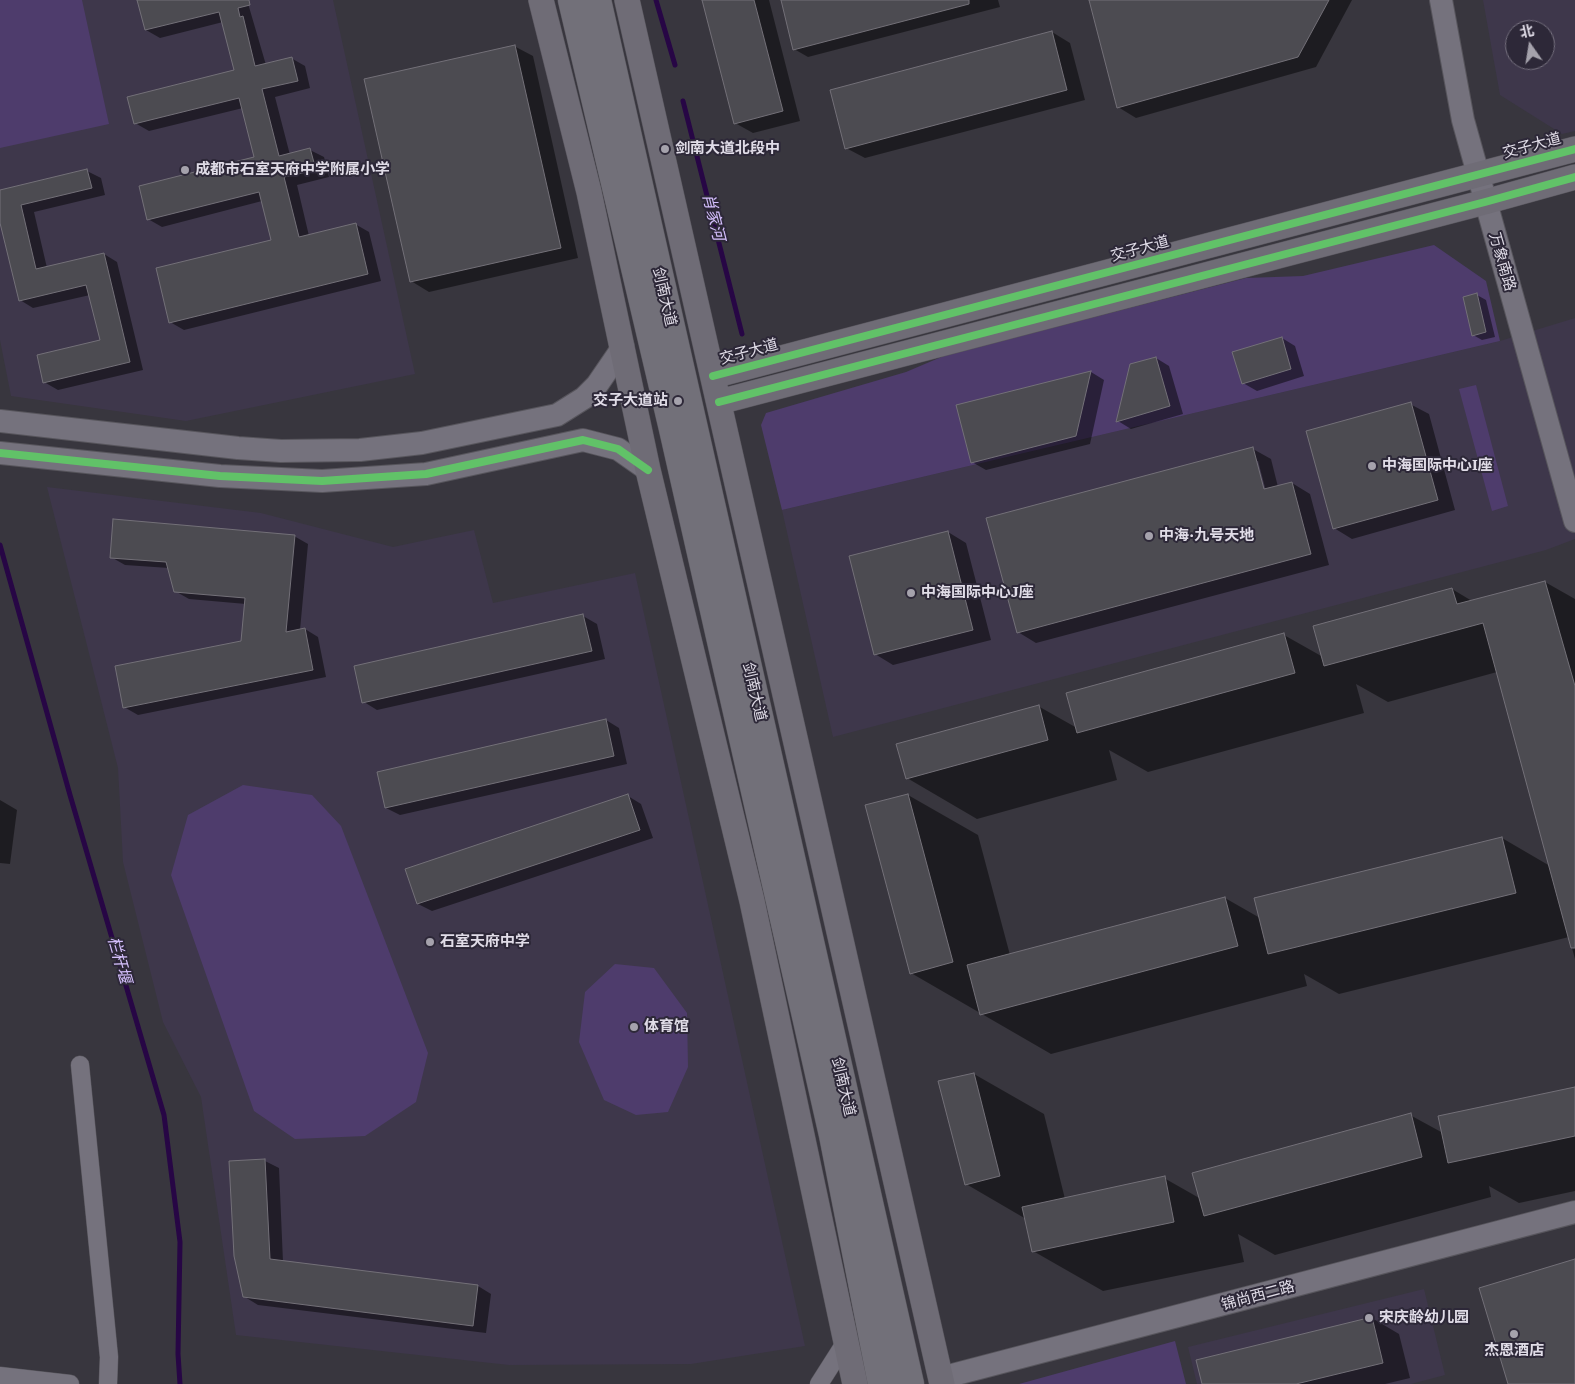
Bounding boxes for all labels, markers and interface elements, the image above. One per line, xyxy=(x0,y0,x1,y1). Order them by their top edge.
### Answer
north arrow xyxy=(1505,20,1555,70)
text: 北 xyxy=(1518,21,1536,42)
street label: 交子大道 xyxy=(1501,130,1563,162)
place label: 剑南大道北段中 xyxy=(675,140,780,158)
marker: 剑南大道北段中 xyxy=(659,143,671,155)
place label: 成都市石室天府中学附属小学 xyxy=(195,161,390,179)
marker: 成都市石室天府中学附属小学 xyxy=(179,164,191,176)
water label: 肖家河 xyxy=(698,191,728,243)
street label: 万象南路 xyxy=(1485,231,1519,293)
street label: 交子大道 xyxy=(1109,233,1171,265)
street label: 剑南大道 xyxy=(648,266,680,328)
street label: 交子大道 xyxy=(718,336,780,368)
place label: 交子大道站 xyxy=(593,392,668,410)
marker: 交子大道站 xyxy=(672,395,684,407)
place label: 中海国际中心I座 xyxy=(1382,457,1493,475)
marker: 中海国际中心I座 xyxy=(1366,460,1378,472)
place label: 中海·九号天地 xyxy=(1159,527,1254,545)
marker: 中海·九号天地 xyxy=(1143,530,1155,542)
place label: 中海国际中心J座 xyxy=(921,584,1034,602)
marker: 中海国际中心J座 xyxy=(905,587,917,599)
street label: 剑南大道 xyxy=(738,661,770,723)
place label: 石室天府中学 xyxy=(440,933,530,951)
water label: 栏杆堰 xyxy=(103,934,135,986)
marker: 石室天府中学 xyxy=(424,936,436,948)
place label: 体育馆 xyxy=(644,1018,689,1036)
marker: 体育馆 xyxy=(628,1021,640,1033)
street label: 剑南大道 xyxy=(827,1056,859,1118)
street label: 锦尚西二路 xyxy=(1219,1278,1297,1314)
place label: 宋庆龄幼儿园 xyxy=(1379,1309,1469,1327)
marker: 宋庆龄幼儿园 xyxy=(1363,1312,1375,1324)
marker: 杰恩酒店 xyxy=(1508,1328,1520,1340)
place label: 杰恩酒店 xyxy=(1484,1342,1544,1360)

